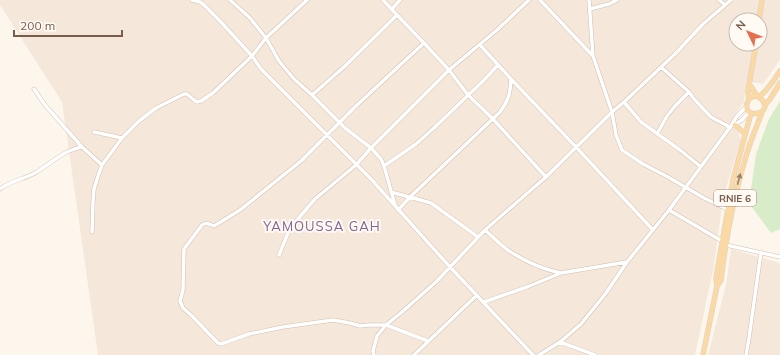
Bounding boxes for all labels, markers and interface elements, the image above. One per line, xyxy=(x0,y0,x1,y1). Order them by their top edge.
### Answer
scale bar xyxy=(14,12,122,38)
north arrow xyxy=(728,12,768,52)
text: N xyxy=(733,17,749,33)
text: 200 m xyxy=(20,18,55,33)
one-way arrow xyxy=(736,173,742,185)
road number: RNIE 6 xyxy=(714,190,756,206)
district label: YAMOUSSA GAH xyxy=(262,218,381,234)

